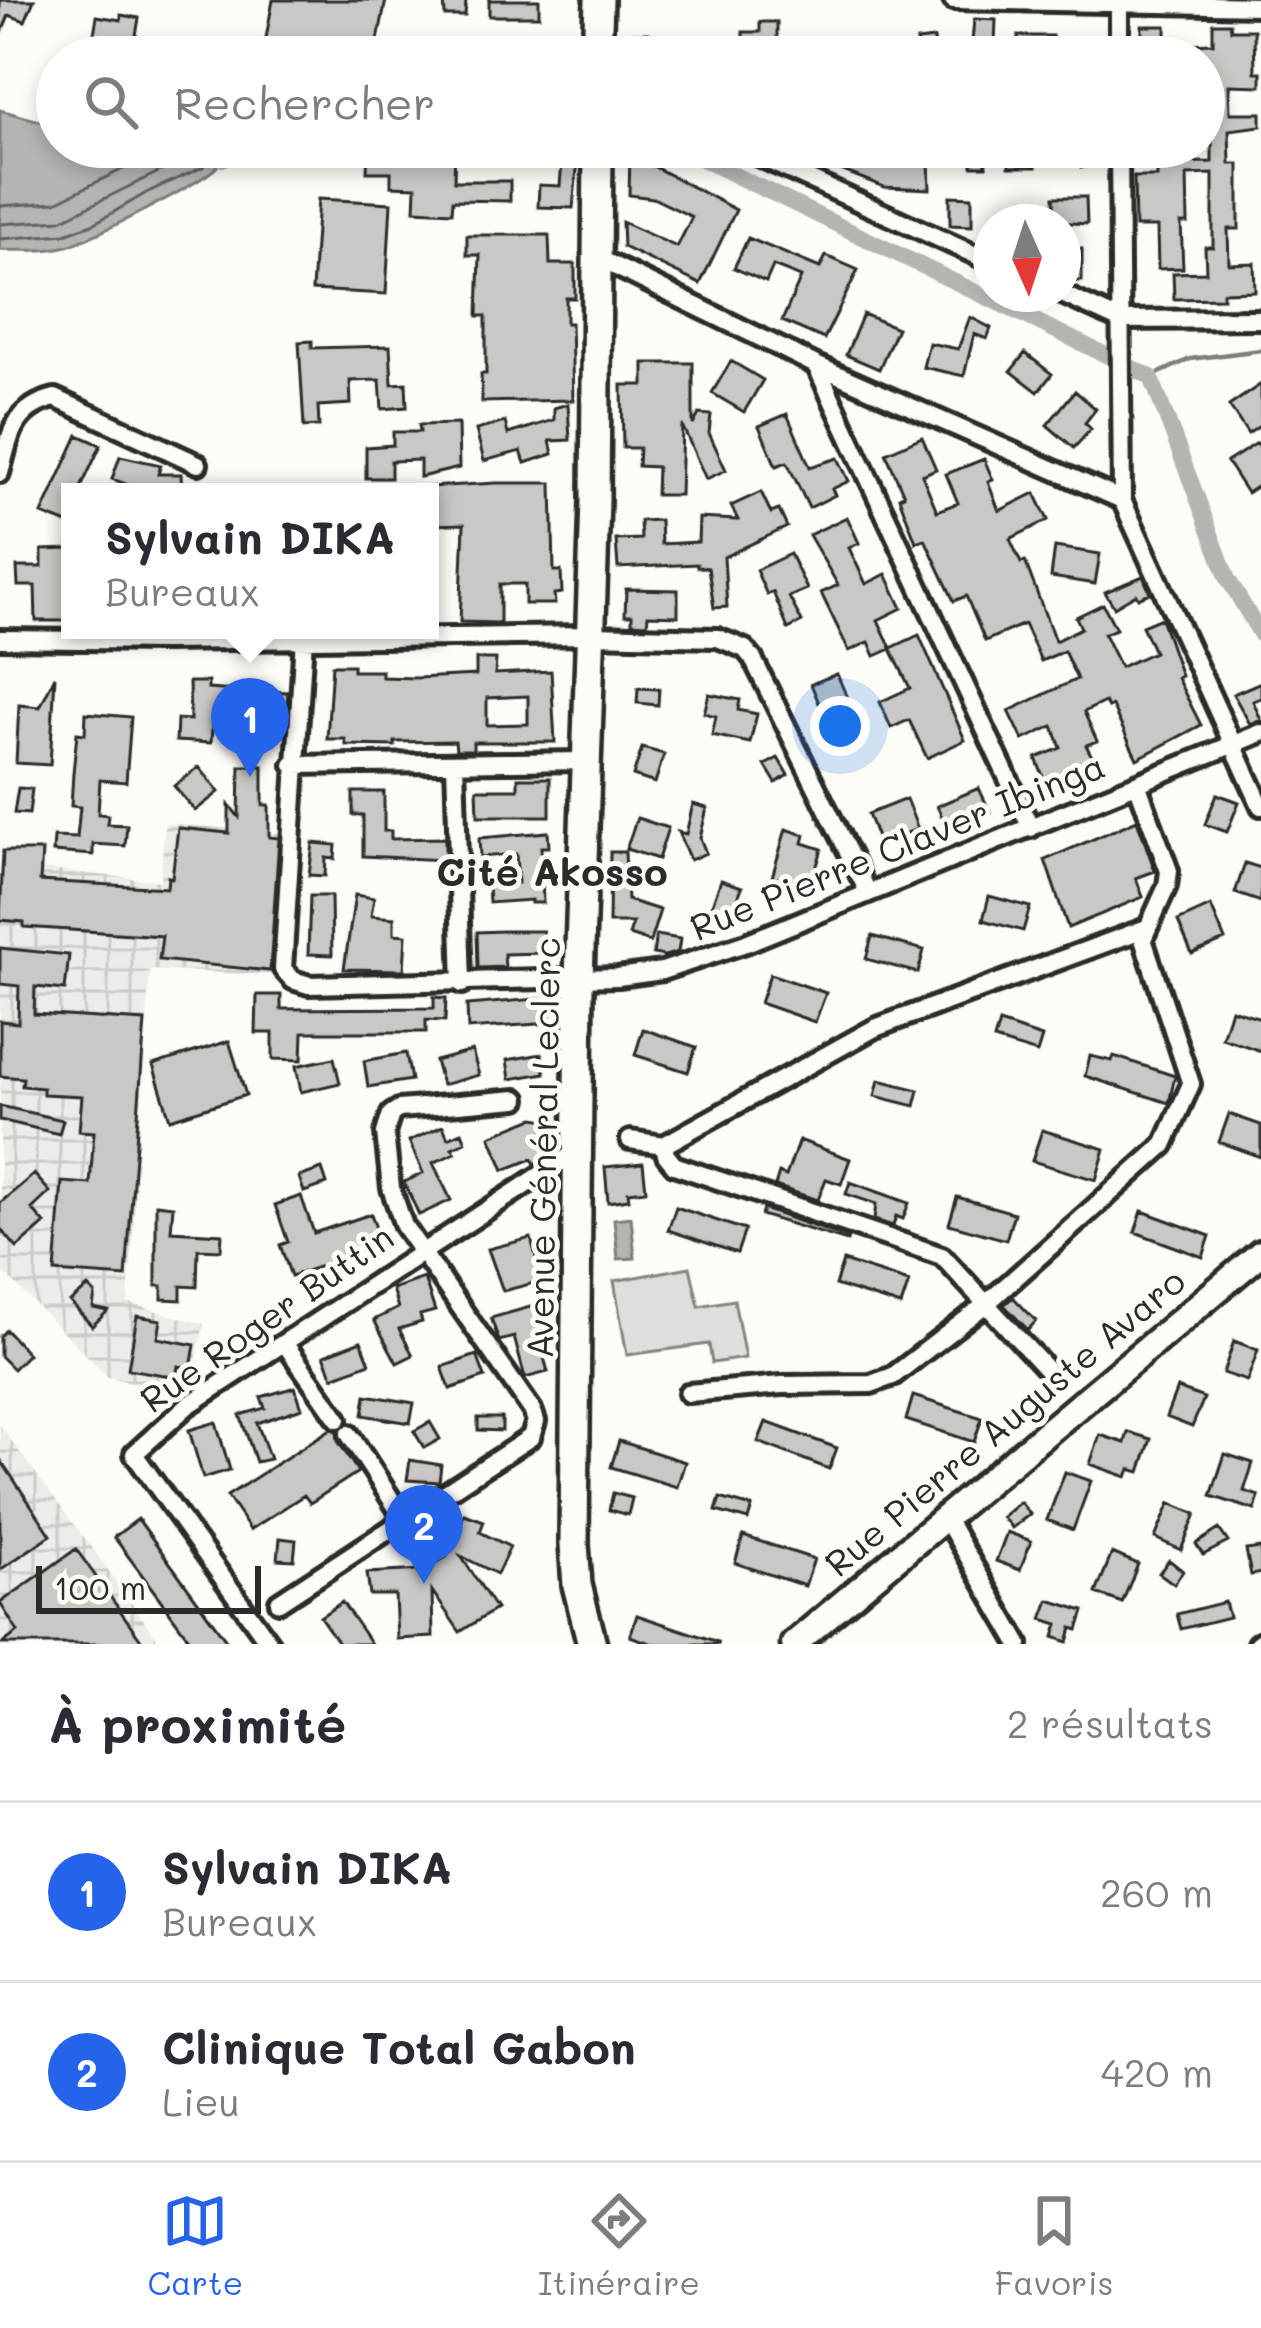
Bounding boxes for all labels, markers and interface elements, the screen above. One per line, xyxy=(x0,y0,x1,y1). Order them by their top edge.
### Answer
search box xyxy=(36,36,1225,168)
icon: search xyxy=(78,69,144,135)
text: Rechercher xyxy=(174,73,435,131)
north arrow xyxy=(973,204,1081,312)
popup xyxy=(61,483,439,639)
text: Sylvain DIKA xyxy=(105,507,395,565)
text: Bureaux xyxy=(105,565,260,616)
pin: 1 xyxy=(211,678,289,777)
your location xyxy=(810,696,870,756)
street label: Rue Pierre Claver Ibinga xyxy=(683,740,1111,950)
district label: Cité Akosso xyxy=(436,845,668,896)
street label: Avenue Général Leclerc xyxy=(515,937,569,1359)
street label: Rue Roger Buttin xyxy=(130,1212,402,1422)
street label: Rue Pierre Auguste Avaro xyxy=(814,1256,1194,1586)
pin: 2 xyxy=(385,1485,463,1584)
scale bar xyxy=(36,1560,261,1613)
text: 100 m xyxy=(54,1565,146,1608)
text: À proximité xyxy=(48,1689,346,1756)
text: 2 résultats xyxy=(1007,1697,1213,1748)
text: Sylvain DIKA xyxy=(162,1837,452,1895)
text: 1 xyxy=(78,1866,96,1917)
text: 260 m xyxy=(1100,1866,1213,1917)
text: Bureaux xyxy=(162,1895,317,1946)
text: Clinique Total Gabon xyxy=(162,2017,636,2075)
text: 2 xyxy=(76,2046,98,2097)
text: 420 m xyxy=(1101,2046,1213,2097)
text: Lieu xyxy=(162,2075,240,2126)
tab: Carte xyxy=(147,2188,243,2303)
tab: Itinéraire xyxy=(538,2188,700,2303)
tab: Favoris xyxy=(995,2188,1114,2303)

